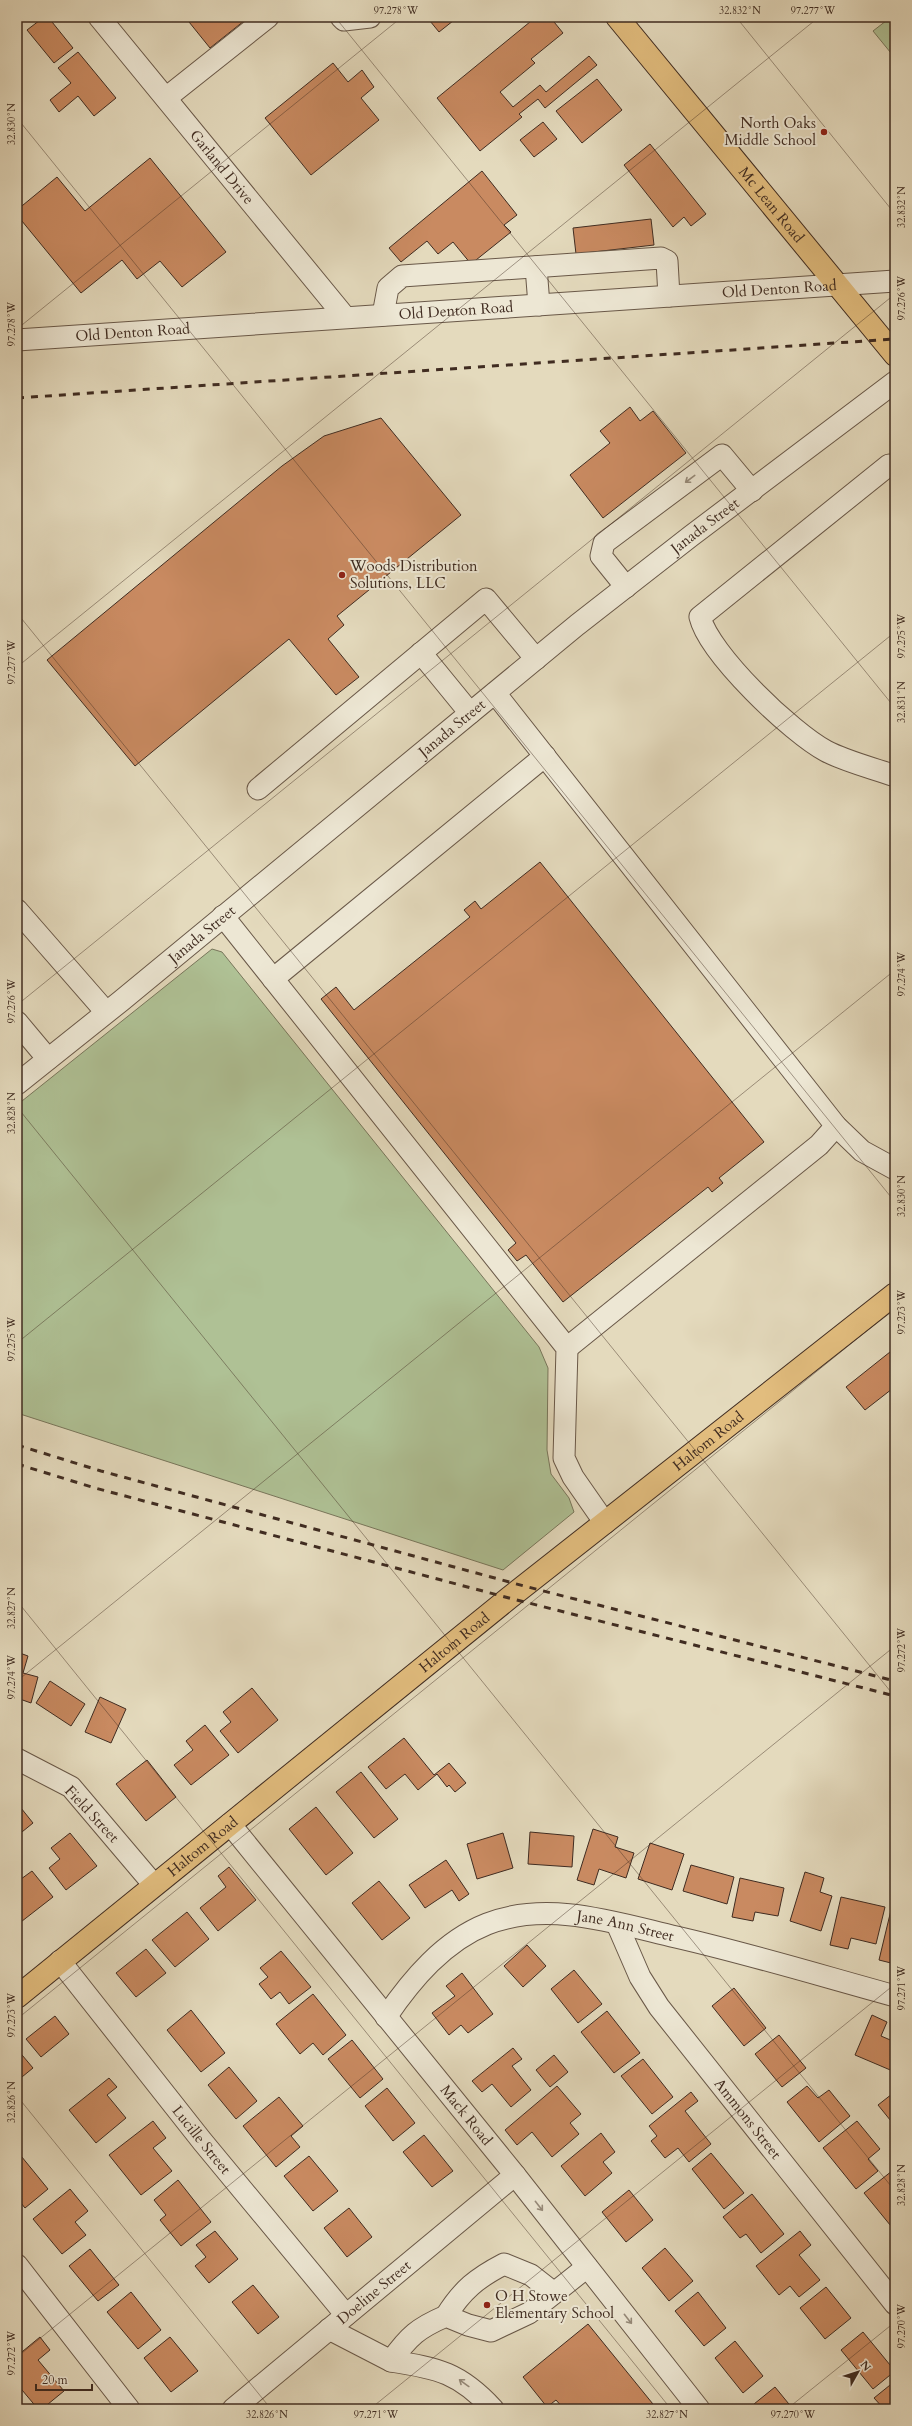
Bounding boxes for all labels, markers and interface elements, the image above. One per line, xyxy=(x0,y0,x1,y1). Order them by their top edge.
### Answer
text: 97.278°W xyxy=(374,4,419,18)
text: 32.832°N xyxy=(719,4,761,18)
text: 97.277°W xyxy=(791,4,836,18)
text: 32.830°N xyxy=(5,103,19,145)
place label: North Oaks Middle School xyxy=(724,113,816,150)
street label: Garland Drive xyxy=(185,125,259,209)
marker: North Oaks Middle School xyxy=(819,127,829,137)
street label: Mc Lean Road xyxy=(734,162,809,247)
text: 32.832°N xyxy=(895,186,909,228)
street label: Old Denton Road xyxy=(721,275,837,303)
text: 97.276°W xyxy=(895,275,909,320)
street label: Old Denton Road xyxy=(398,297,514,324)
text: 97.278°W xyxy=(5,301,19,346)
street label: Old Denton Road xyxy=(75,318,191,346)
one-way arrow xyxy=(685,474,696,483)
street label: Janada Street xyxy=(665,493,743,559)
place label: Woods Distribution Solutions, LLC xyxy=(349,556,478,593)
marker: Woods Distribution Solutions, LLC xyxy=(337,570,347,580)
text: 97.275°W xyxy=(895,613,909,658)
text: 97.277°W xyxy=(5,639,19,684)
text: 32.831°N xyxy=(895,681,909,723)
street label: Janada Street xyxy=(413,694,490,763)
street label: Janada Street xyxy=(163,901,240,969)
text: 97.274°W xyxy=(895,951,909,996)
text: 97.276°W xyxy=(5,978,19,1023)
text: 32.828°N xyxy=(5,1092,19,1134)
text: 32.830°N xyxy=(895,1175,909,1217)
text: 97.273°W xyxy=(895,1289,909,1334)
text: 97.275°W xyxy=(5,1316,19,1361)
street label: Haltom Road xyxy=(668,1407,748,1475)
text: 32.827°N xyxy=(5,1587,19,1629)
street label: Haltom Road xyxy=(415,1608,494,1677)
text: 97.272°W xyxy=(895,1627,909,1672)
text: 97.274°W xyxy=(5,1654,19,1699)
street label: Field Street xyxy=(60,1781,124,1847)
street label: Haltom Road xyxy=(163,1812,242,1881)
street label: Jane Ann Street xyxy=(574,1905,676,1946)
text: 97.271°W xyxy=(895,1965,909,2010)
text: 97.273°W xyxy=(5,1992,19,2037)
street label: Ammons Street xyxy=(710,2074,786,2163)
text: 32.826°N xyxy=(5,2081,19,2123)
street label: Mack Road xyxy=(436,2081,497,2150)
street label: Lucille Street xyxy=(168,2101,236,2179)
text: 32.828°N xyxy=(895,2164,909,2206)
one-way arrow xyxy=(535,2201,544,2212)
street label: Doeline Street xyxy=(333,2255,415,2329)
place label: O H Stowe Elementary School xyxy=(495,2286,614,2323)
marker: O H Stowe Elementary School xyxy=(482,2300,492,2310)
text: 97.270°W xyxy=(895,2303,909,2348)
one-way arrow xyxy=(624,2314,633,2325)
text: 97.272°W xyxy=(5,2330,19,2375)
north arrow xyxy=(838,2352,878,2392)
text: N xyxy=(857,2358,875,2375)
scale bar xyxy=(36,2366,92,2392)
text: 20 m xyxy=(42,2372,69,2388)
one-way arrow xyxy=(459,2379,470,2388)
text: 32.826°N xyxy=(246,2408,288,2422)
text: 97.271°W xyxy=(354,2408,399,2422)
text: 32.827°N xyxy=(646,2408,688,2422)
text: 97.270°W xyxy=(771,2408,816,2422)

